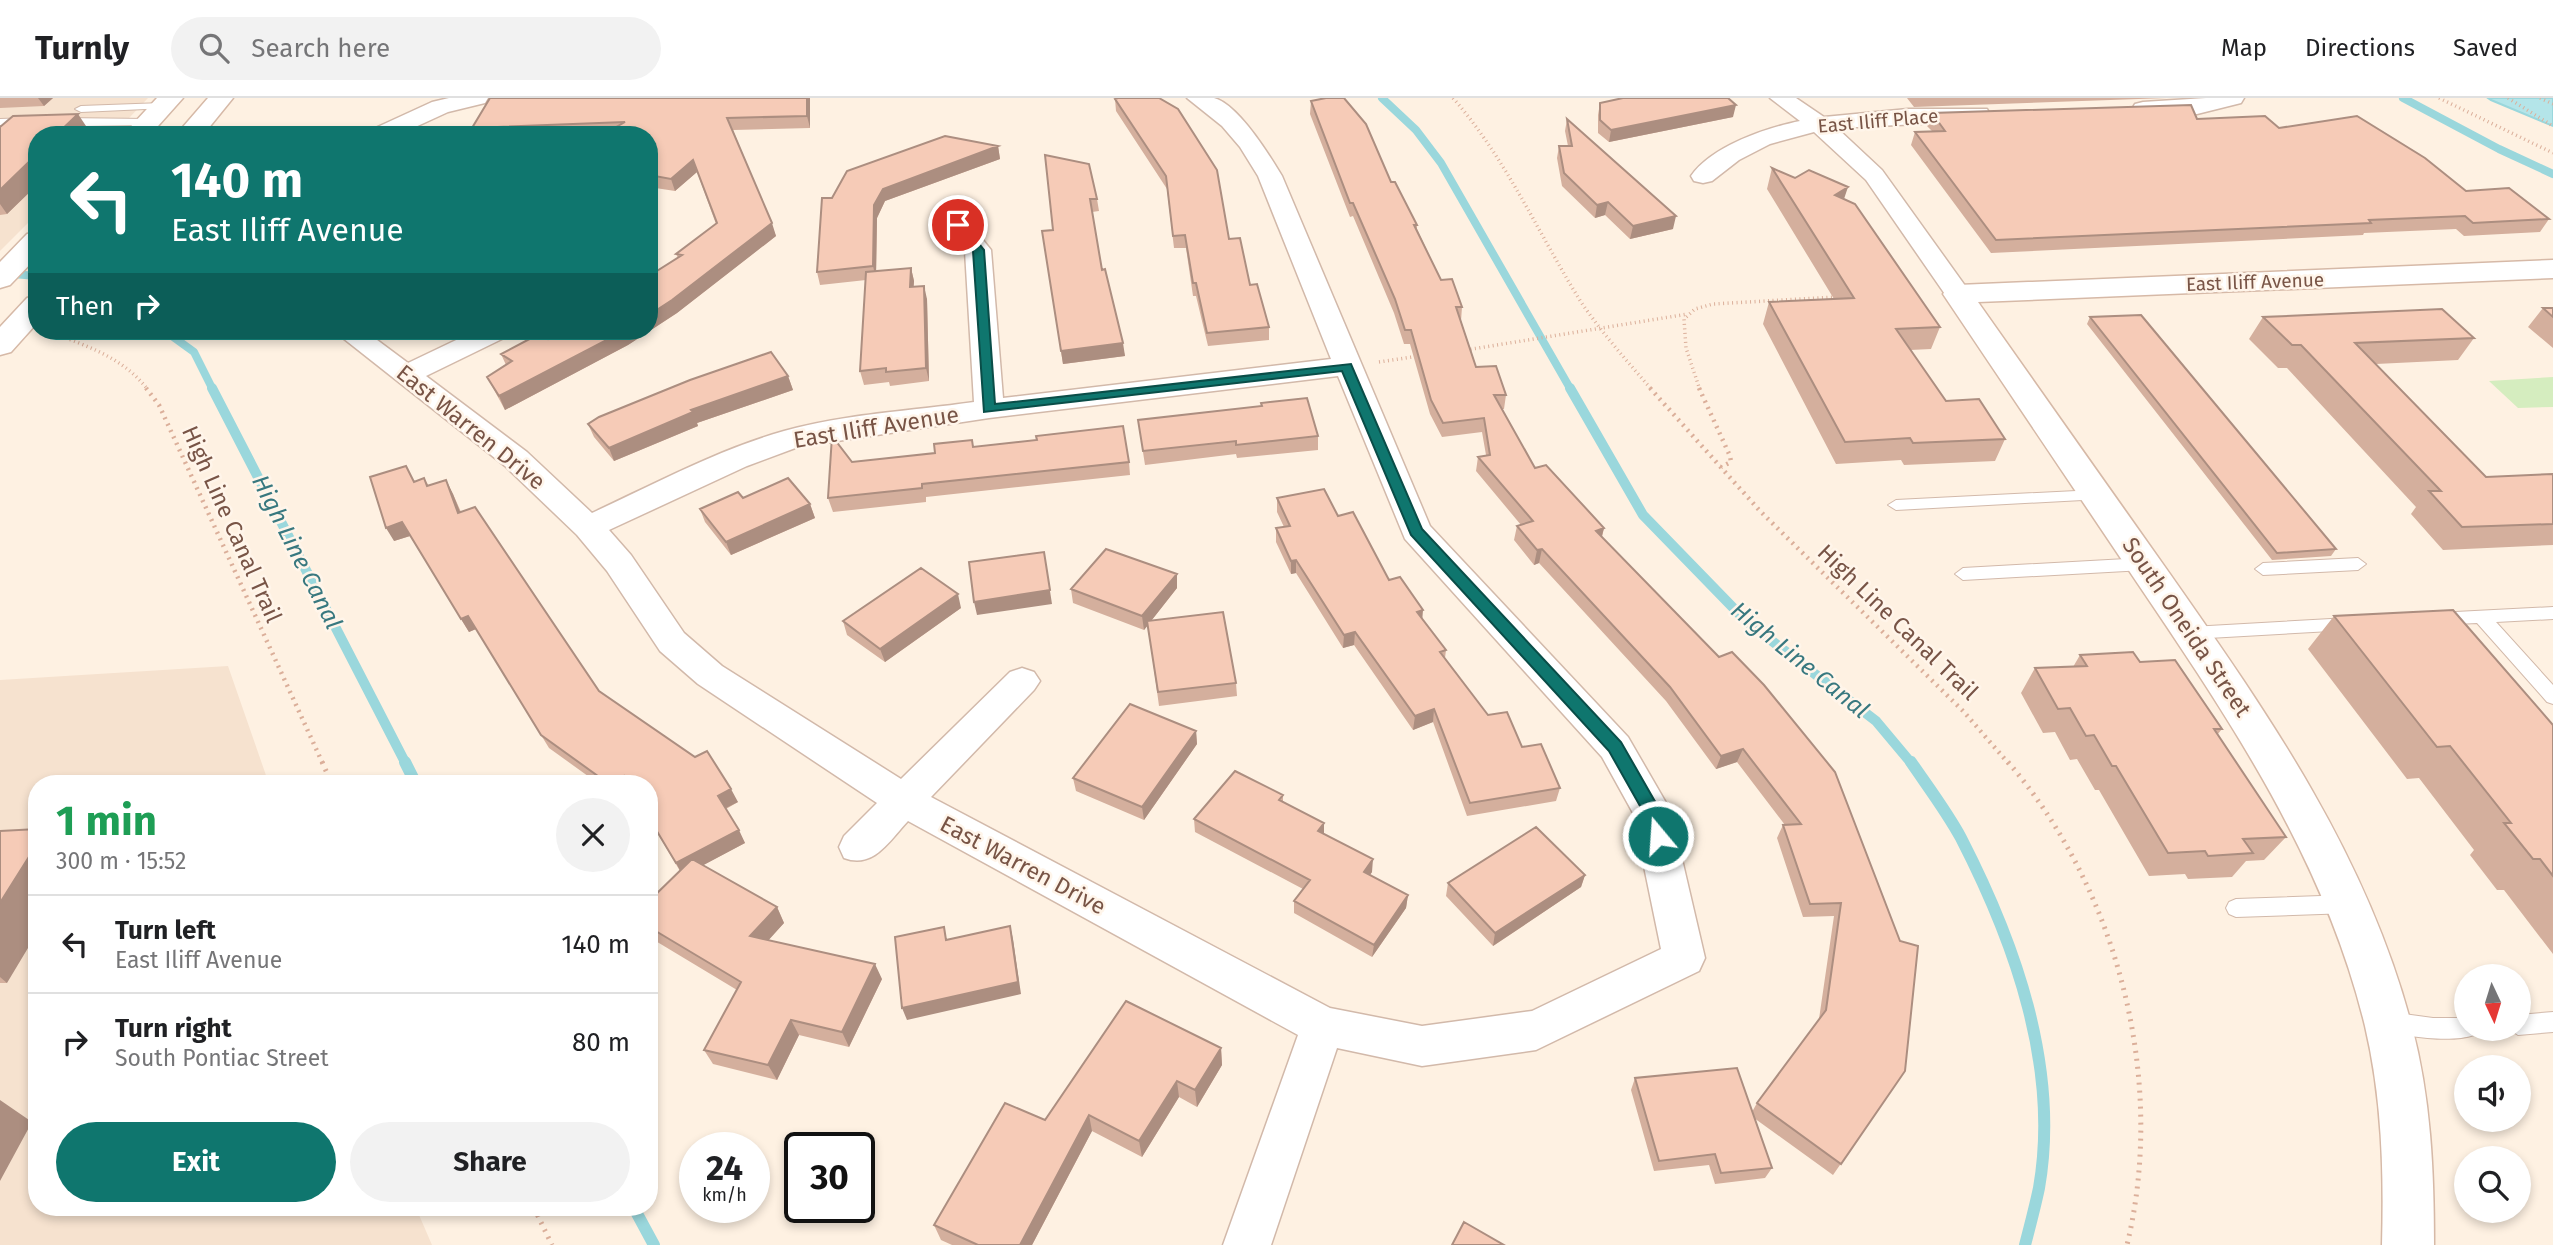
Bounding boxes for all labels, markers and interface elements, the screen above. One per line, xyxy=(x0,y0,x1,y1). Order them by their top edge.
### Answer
search box xyxy=(171,17,661,80)
text: Turnly xyxy=(35,28,129,68)
icon: search xyxy=(195,29,233,67)
text: Search here xyxy=(251,33,390,64)
text: Map xyxy=(2221,34,2267,62)
text: Directions xyxy=(2305,34,2415,62)
text: Saved xyxy=(2453,34,2518,62)
street label: East Iliff Place xyxy=(1817,104,1939,138)
text: 140 m xyxy=(171,151,303,210)
icon: left xyxy=(56,154,147,245)
pin xyxy=(928,195,988,255)
icon: arrive xyxy=(939,206,977,244)
text: East Iliff Avenue xyxy=(171,211,404,249)
street label: East Iliff Avenue xyxy=(2186,268,2324,296)
icon: right xyxy=(128,287,166,325)
text: Then xyxy=(56,291,114,322)
street label: East Warren Drive xyxy=(391,358,551,496)
street label: East Iliff Avenue xyxy=(791,400,961,454)
street label: High Line Canal Trail xyxy=(176,421,288,627)
water label: High Line Canal xyxy=(246,470,348,634)
street label: South Oneida Street xyxy=(2117,532,2258,723)
street label: High Line Canal Trail xyxy=(1812,538,1984,706)
water label: High Line Canal xyxy=(1726,596,1874,724)
text: 1 min xyxy=(56,796,157,846)
button: close xyxy=(556,798,630,872)
position arrow xyxy=(1621,799,1695,873)
street label: East Warren Drive xyxy=(935,810,1111,920)
text: 300 m · 15:52 xyxy=(56,847,186,875)
text: Turn left xyxy=(115,915,216,946)
icon: left xyxy=(56,925,94,963)
text: 140 m xyxy=(561,929,630,960)
text: East Iliff Avenue xyxy=(115,946,282,974)
north arrow xyxy=(2454,964,2530,1041)
map controls xyxy=(2454,964,2531,1223)
text: Turn right xyxy=(115,1013,232,1044)
icon: right xyxy=(56,1023,94,1061)
text: 80 m xyxy=(572,1027,630,1058)
text: South Pontiac Street xyxy=(115,1044,329,1072)
button: sound xyxy=(2454,1055,2531,1132)
button: Exit xyxy=(56,1122,336,1202)
button: Share xyxy=(350,1122,630,1202)
speed limit sign: 30 xyxy=(784,1132,875,1223)
button: search xyxy=(2454,1146,2531,1223)
text: 24 xyxy=(706,1147,743,1189)
text: km/h xyxy=(702,1184,747,1206)

